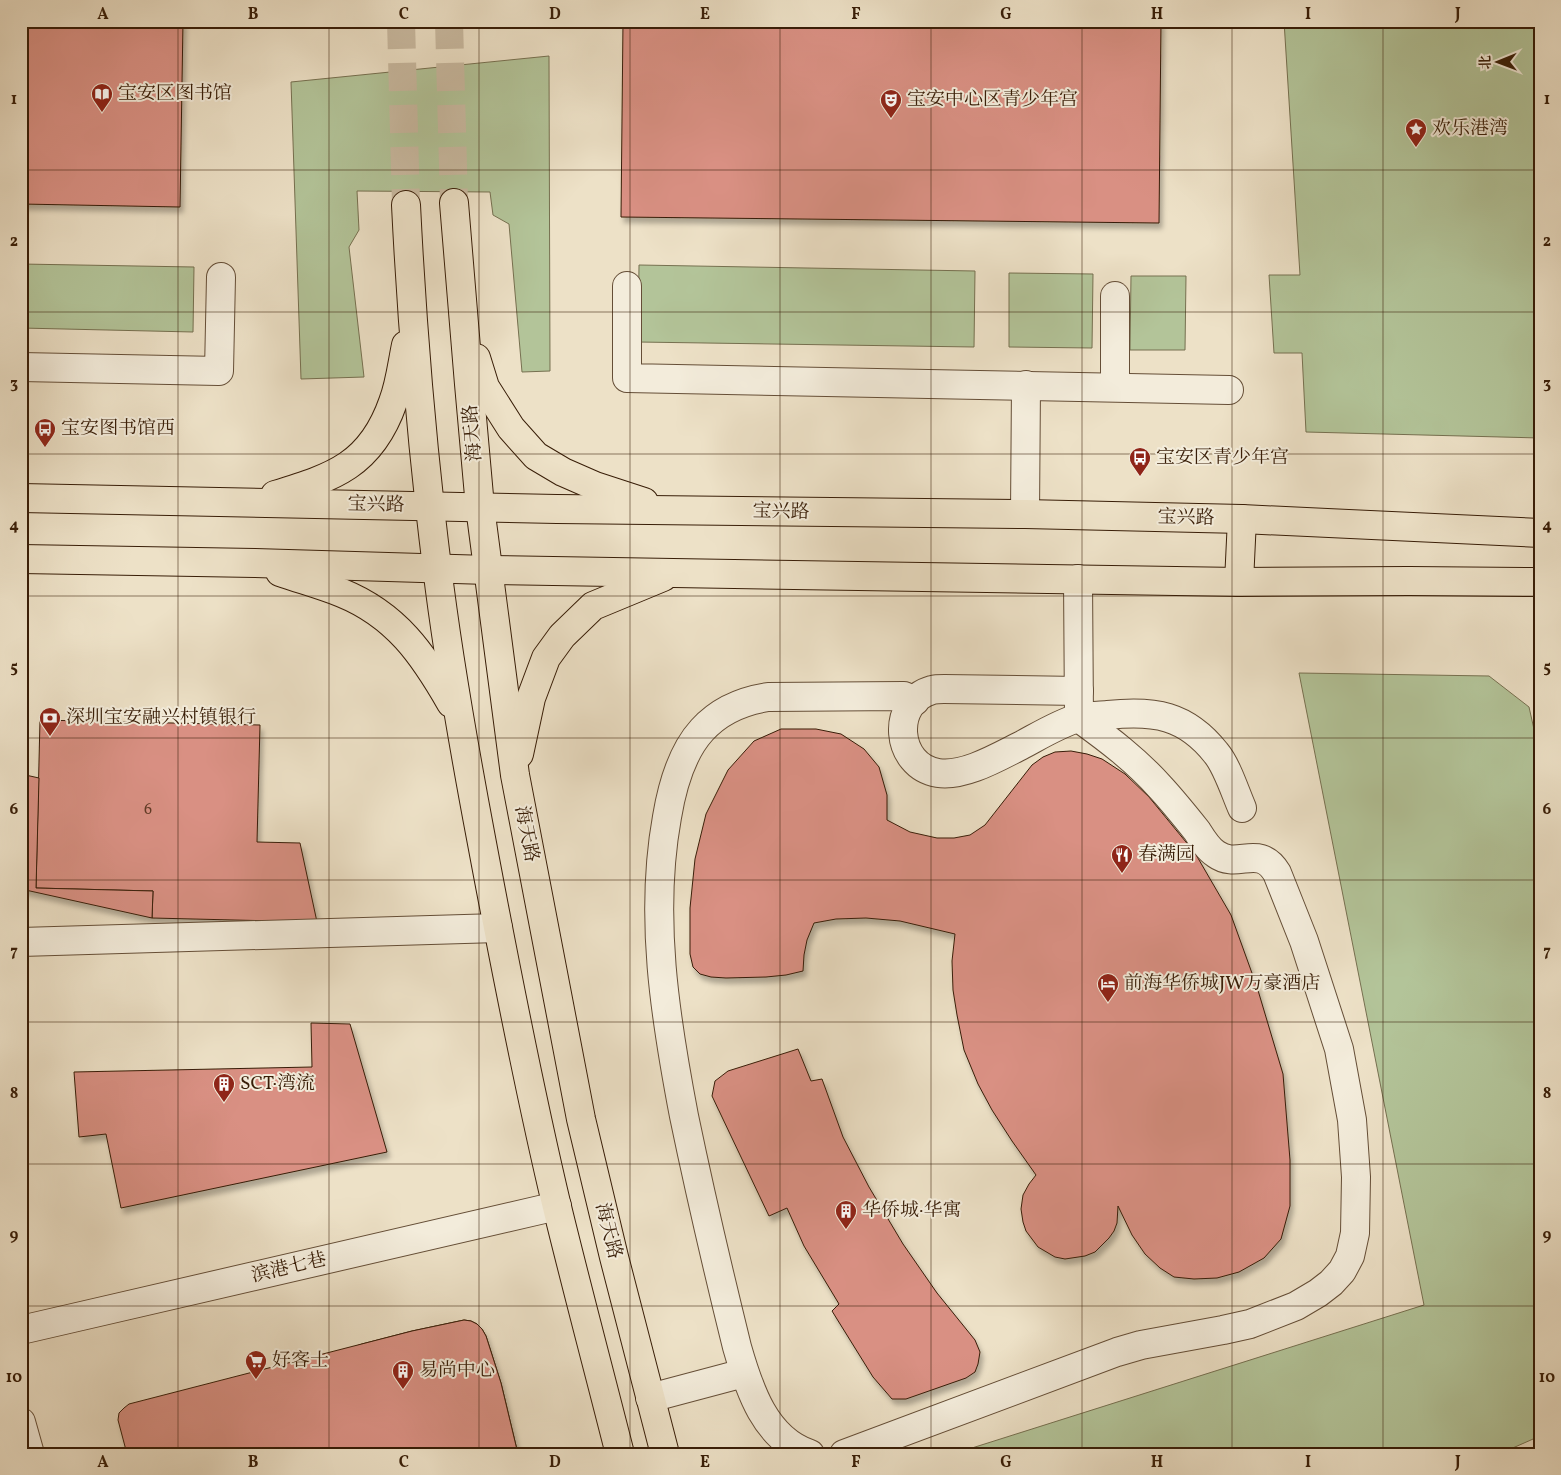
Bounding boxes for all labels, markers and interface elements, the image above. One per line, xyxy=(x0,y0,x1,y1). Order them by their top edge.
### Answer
text: A xyxy=(97,4,109,26)
text: B xyxy=(248,4,259,26)
text: C xyxy=(399,4,409,26)
text: D xyxy=(549,4,561,26)
text: E xyxy=(700,4,710,26)
text: F xyxy=(851,4,861,26)
text: G xyxy=(1000,4,1012,26)
text: H xyxy=(1151,4,1163,26)
text: I xyxy=(1305,4,1311,26)
text: J xyxy=(1454,4,1461,26)
north arrow xyxy=(1474,38,1524,88)
text: 北 xyxy=(1477,55,1496,69)
place label: 宝安区图书馆 xyxy=(118,81,232,107)
library icon: 宝安区图书馆 xyxy=(90,82,114,113)
place label: 宝安中心区青少年宫 xyxy=(907,87,1078,113)
theatre icon: 宝安中心区青少年宫 xyxy=(879,88,903,119)
text: 1 xyxy=(11,89,17,111)
text: 1 xyxy=(1544,89,1550,111)
place label: 欢乐港湾 xyxy=(1432,116,1508,142)
place icon: 欢乐港湾 xyxy=(1404,117,1428,148)
text: 2 xyxy=(10,231,18,253)
text: 2 xyxy=(1543,231,1551,253)
text: 3 xyxy=(10,373,18,395)
text: 3 xyxy=(1543,373,1551,395)
street label: 海天路 xyxy=(458,403,488,463)
place label: 宝安图书馆西 xyxy=(61,416,175,442)
bus stop icon: 宝安图书馆西 xyxy=(33,417,57,448)
place label: 宝安区青少年宫 xyxy=(1156,445,1289,471)
bus stop icon: 宝安区青少年宫 xyxy=(1128,446,1152,477)
street label: 宝兴路 xyxy=(347,492,405,518)
street label: 宝兴路 xyxy=(752,499,810,525)
street label: 宝兴路 xyxy=(1157,505,1215,531)
text: 4 xyxy=(9,515,19,537)
text: 4 xyxy=(1542,515,1552,537)
text: 5 xyxy=(10,657,18,679)
text: 5 xyxy=(1543,657,1551,679)
place label: 深圳宝安融兴村镇银行 xyxy=(66,705,256,731)
bank icon: 深圳宝安融兴村镇银行 xyxy=(38,706,62,737)
text: 6 xyxy=(10,799,19,821)
house number: 6 xyxy=(144,799,152,821)
text: 6 xyxy=(1543,799,1552,821)
street label: 海天路 xyxy=(508,804,544,864)
place label: 春满园 xyxy=(1138,842,1195,868)
restaurant icon: 春满园 xyxy=(1110,843,1134,874)
text: 7 xyxy=(10,941,18,963)
text: 7 xyxy=(1543,941,1551,963)
place label: 前海华侨城JW万豪酒店 xyxy=(1124,971,1320,997)
hotel icon: 前海华侨城JW万豪酒店 xyxy=(1096,972,1120,1003)
place label: SCT·湾流 xyxy=(240,1071,315,1097)
building icon: SCT·湾流 xyxy=(212,1072,236,1103)
text: 8 xyxy=(10,1083,18,1105)
text: 8 xyxy=(1543,1083,1551,1105)
place label: 华侨城·华寓 xyxy=(862,1198,961,1224)
building icon: 华侨城·华寓 xyxy=(834,1199,858,1230)
street label: 海天路 xyxy=(588,1200,628,1262)
text: 9 xyxy=(10,1225,19,1247)
text: 9 xyxy=(1543,1225,1552,1247)
street label: 滨港七巷 xyxy=(249,1247,329,1289)
place label: 好客士 xyxy=(272,1348,329,1374)
supermarket icon: 好客士 xyxy=(244,1349,268,1380)
place label: 易尚中心 xyxy=(419,1358,495,1384)
building icon: 易尚中心 xyxy=(391,1359,415,1390)
text: 10 xyxy=(6,1367,22,1389)
text: 10 xyxy=(1539,1367,1555,1389)
text: A xyxy=(97,1452,109,1474)
text: B xyxy=(248,1452,259,1474)
text: C xyxy=(399,1452,409,1474)
text: D xyxy=(549,1452,561,1474)
text: E xyxy=(700,1452,710,1474)
text: F xyxy=(851,1452,861,1474)
text: G xyxy=(1000,1452,1012,1474)
text: H xyxy=(1151,1452,1163,1474)
text: I xyxy=(1305,1452,1311,1474)
text: J xyxy=(1454,1452,1461,1474)

